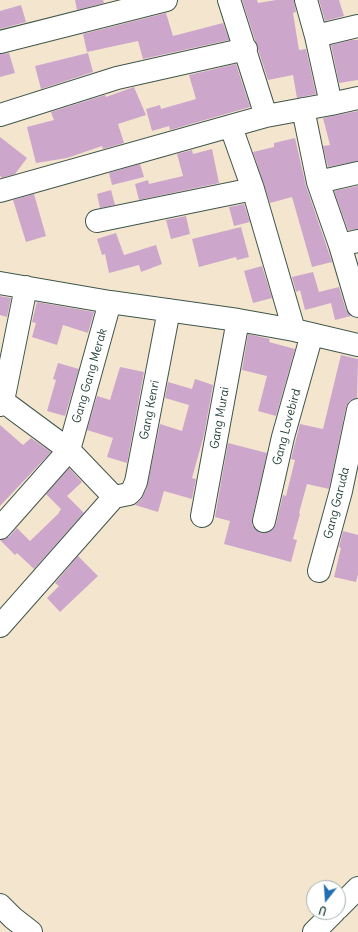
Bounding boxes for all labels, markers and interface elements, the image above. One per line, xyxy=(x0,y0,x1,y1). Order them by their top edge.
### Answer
street label: Gang Gang Merak xyxy=(70,327,110,425)
street label: Gang Kenri xyxy=(137,379,163,441)
street label: Gang Murai xyxy=(207,386,233,450)
street label: Gang Lovebird xyxy=(270,387,304,467)
street label: Gang Garuda xyxy=(321,466,353,540)
north arrow xyxy=(306,880,346,920)
text: U xyxy=(317,903,328,918)

